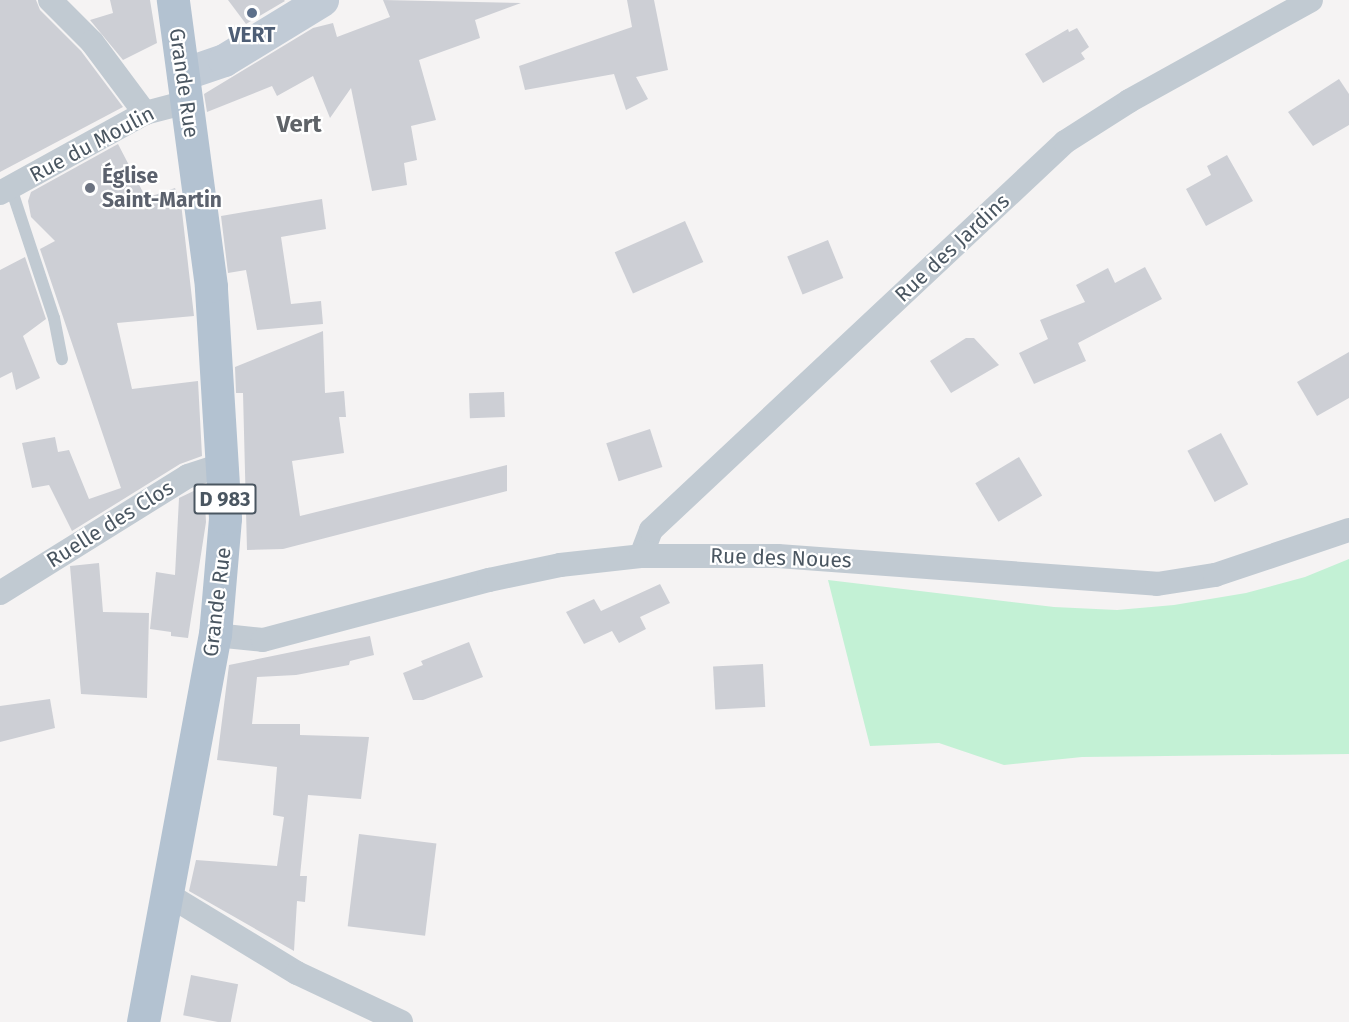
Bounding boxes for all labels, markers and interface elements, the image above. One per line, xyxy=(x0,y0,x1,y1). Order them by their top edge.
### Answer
marker: VERT xyxy=(245,6,259,20)
place label: VERT xyxy=(229,22,275,48)
street label: Grande Rue xyxy=(164,27,204,139)
street label: Rue du Moulin xyxy=(25,101,159,187)
district label: Vert xyxy=(276,111,322,139)
place label: Église Saint-Martin xyxy=(102,163,222,213)
marker: Église Saint-Martin xyxy=(83,181,97,195)
street label: Rue des Jardins xyxy=(890,189,1014,307)
street label: Ruelle des Clos xyxy=(42,475,178,573)
road number: D 983 xyxy=(194,482,256,516)
street label: Rue des Noues xyxy=(710,543,852,573)
street label: Grande Rue xyxy=(198,546,236,658)

